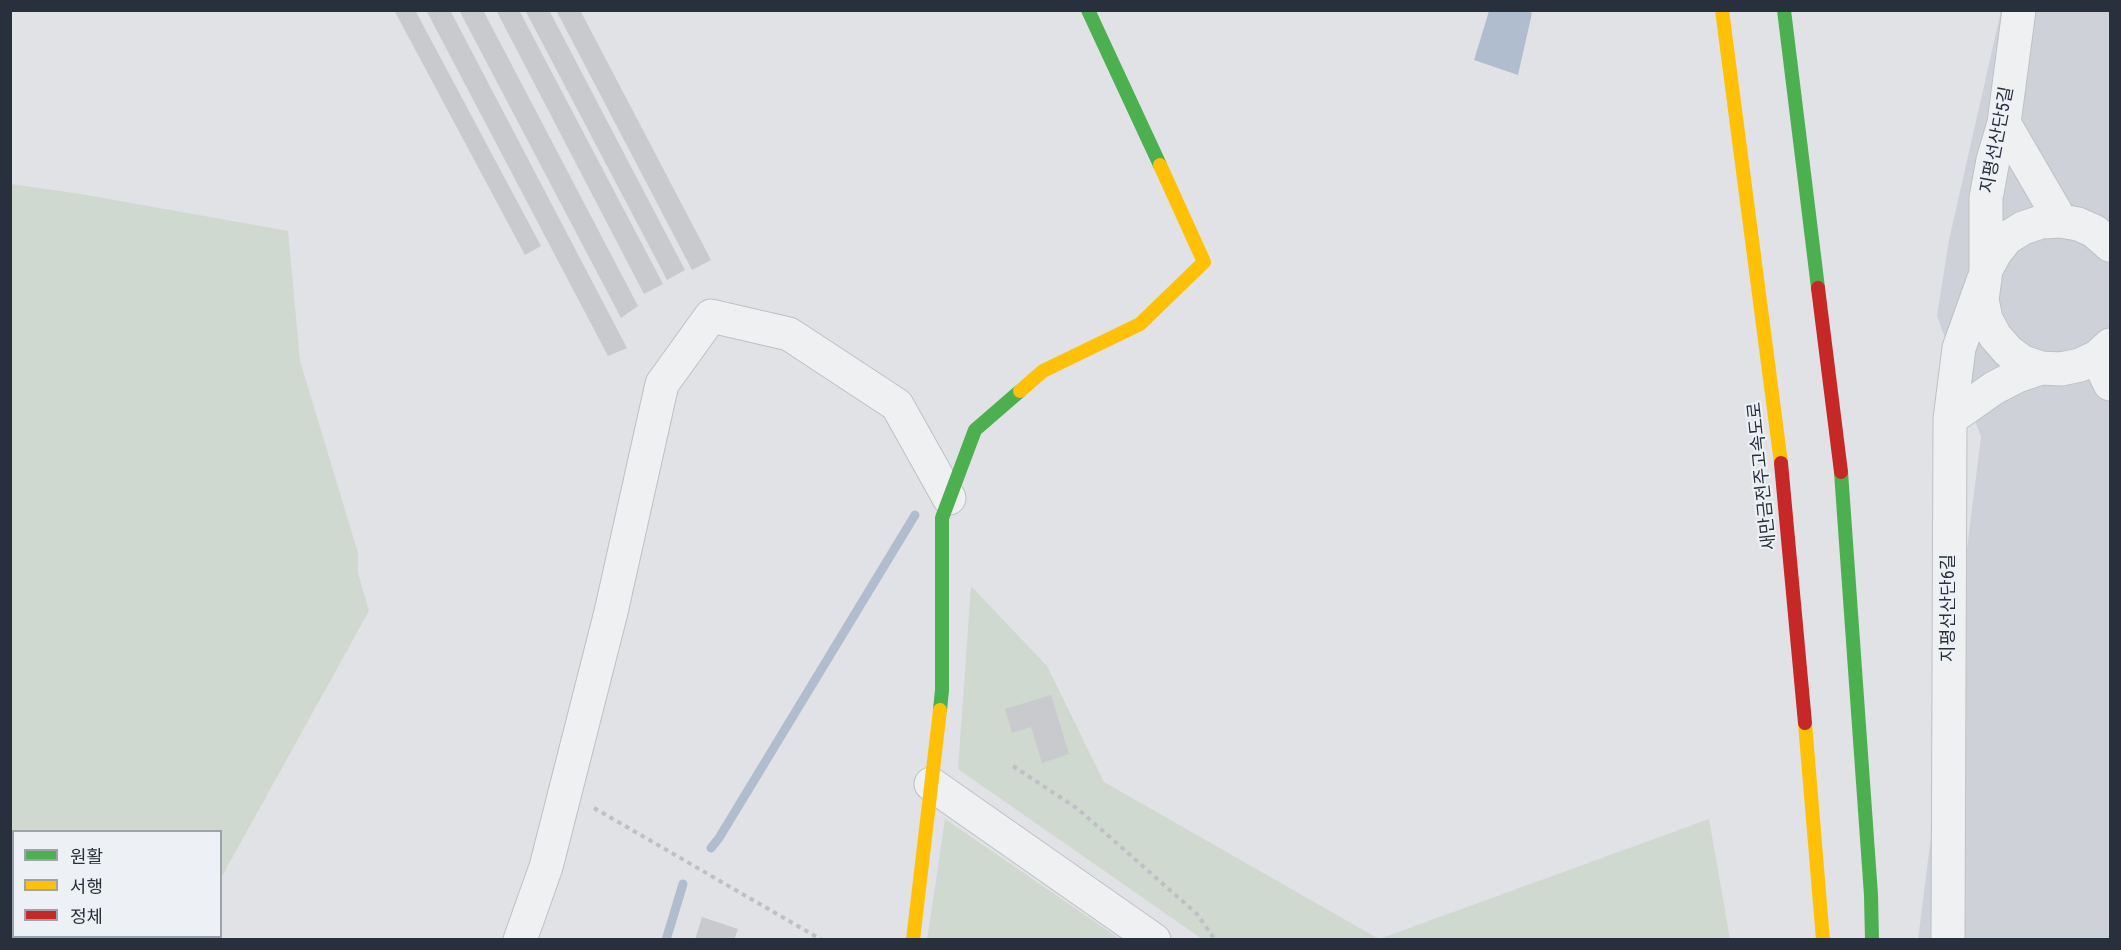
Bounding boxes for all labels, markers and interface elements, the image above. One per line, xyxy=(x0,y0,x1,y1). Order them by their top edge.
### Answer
street label: 지평선산단5길 xyxy=(1977,85,2019,195)
street label: 새만금전주고속도로 xyxy=(1744,401,1782,551)
street label: 지평선산단6길 xyxy=(1938,554,1960,662)
legend xyxy=(12,830,222,938)
text: 원활 xyxy=(70,846,103,867)
text: 서행 xyxy=(70,876,103,897)
text: 정체 xyxy=(70,906,103,927)

